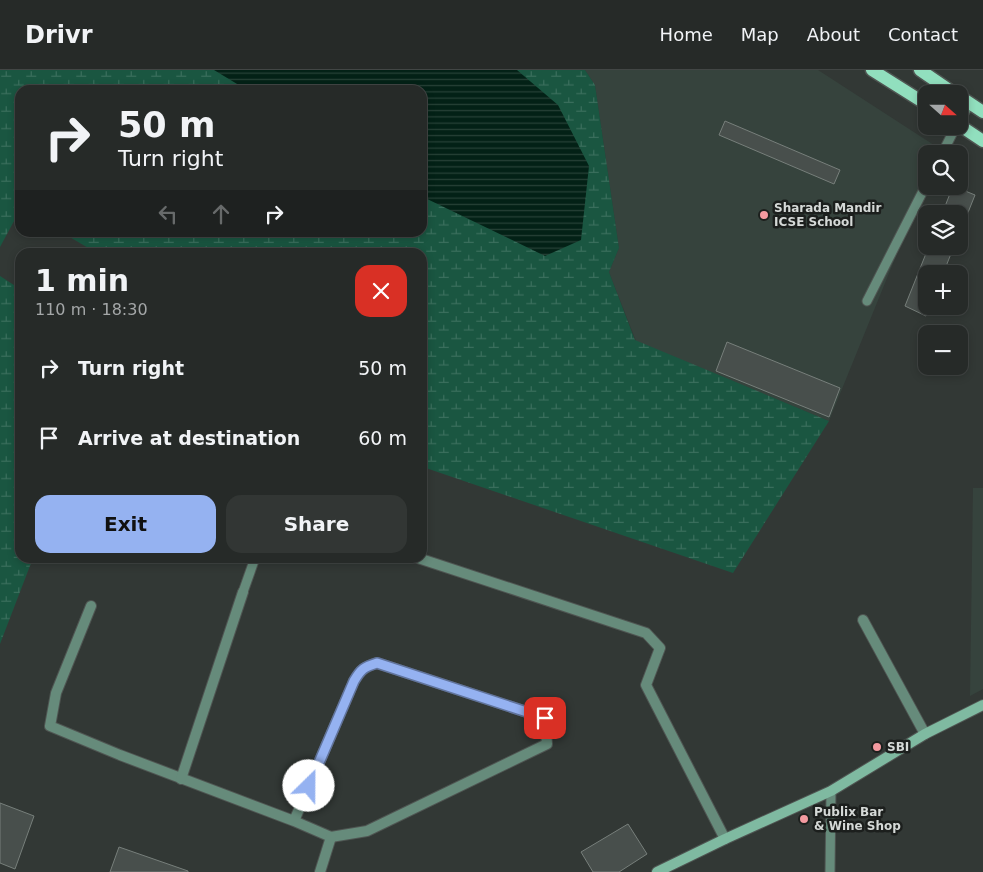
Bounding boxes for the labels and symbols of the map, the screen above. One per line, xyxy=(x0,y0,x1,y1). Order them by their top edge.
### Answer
north arrow xyxy=(918,85,968,135)
place label: Sharada Mandir ICSE School xyxy=(774,201,881,229)
marker: Sharada Mandir ICSE School xyxy=(758,209,770,221)
pin xyxy=(524,697,566,739)
place label: SBI xyxy=(887,740,909,754)
marker: SBI xyxy=(871,741,883,753)
position arrow xyxy=(282,759,334,811)
place label: Publix Bar & Wine Shop xyxy=(814,805,901,833)
marker: Publix Bar & Wine Shop xyxy=(798,813,810,825)

